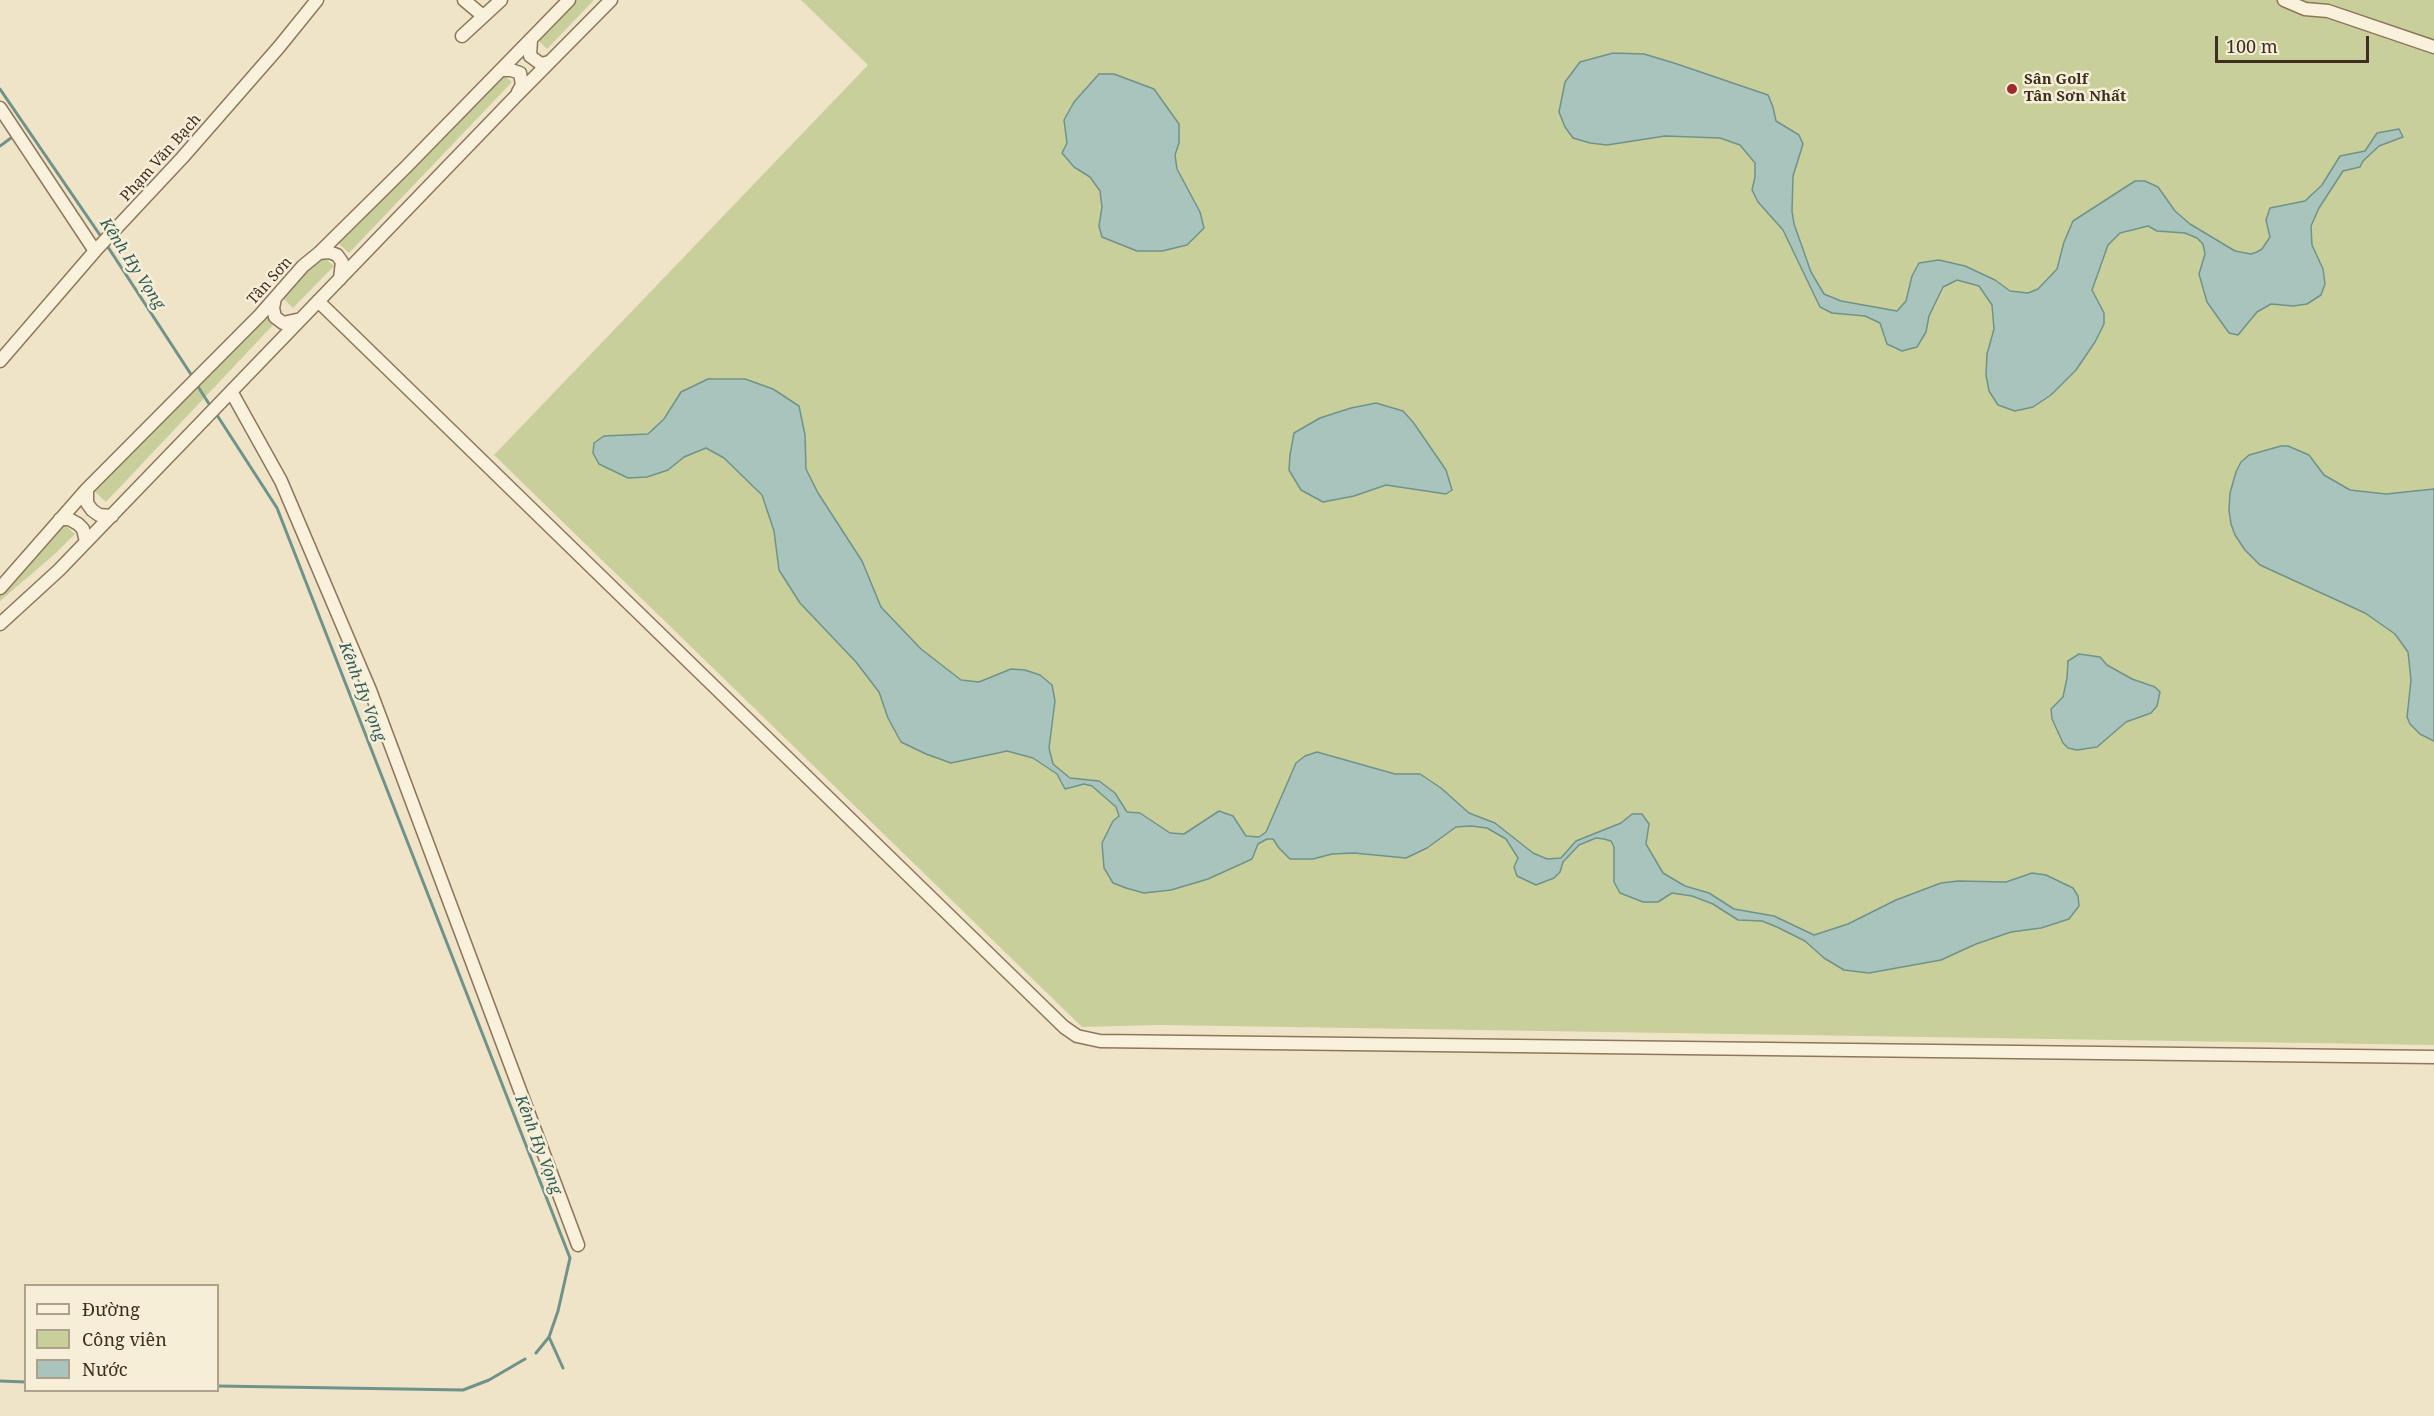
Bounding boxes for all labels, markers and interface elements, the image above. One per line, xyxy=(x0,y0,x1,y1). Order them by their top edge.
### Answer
scale bar xyxy=(2218,24,2372,62)
text: 100 m xyxy=(2226,34,2278,58)
place label: Sân Golf Tân Sơn Nhất xyxy=(2024,71,2126,106)
marker: Sân Golf Tân Sơn Nhất xyxy=(2005,82,2019,96)
street label: Phạm Văn Bạch xyxy=(117,111,205,205)
water label: Kênh Hy Vọng xyxy=(95,215,169,313)
street label: Tân Sơn xyxy=(244,253,296,309)
water label: Kênh Hy Vọng xyxy=(334,640,390,744)
water label: Kênh Hy Vọng xyxy=(510,1093,566,1197)
legend xyxy=(24,1284,219,1392)
text: Đường xyxy=(82,1297,140,1321)
text: Công viên xyxy=(82,1327,167,1351)
text: Nước xyxy=(82,1357,128,1381)

